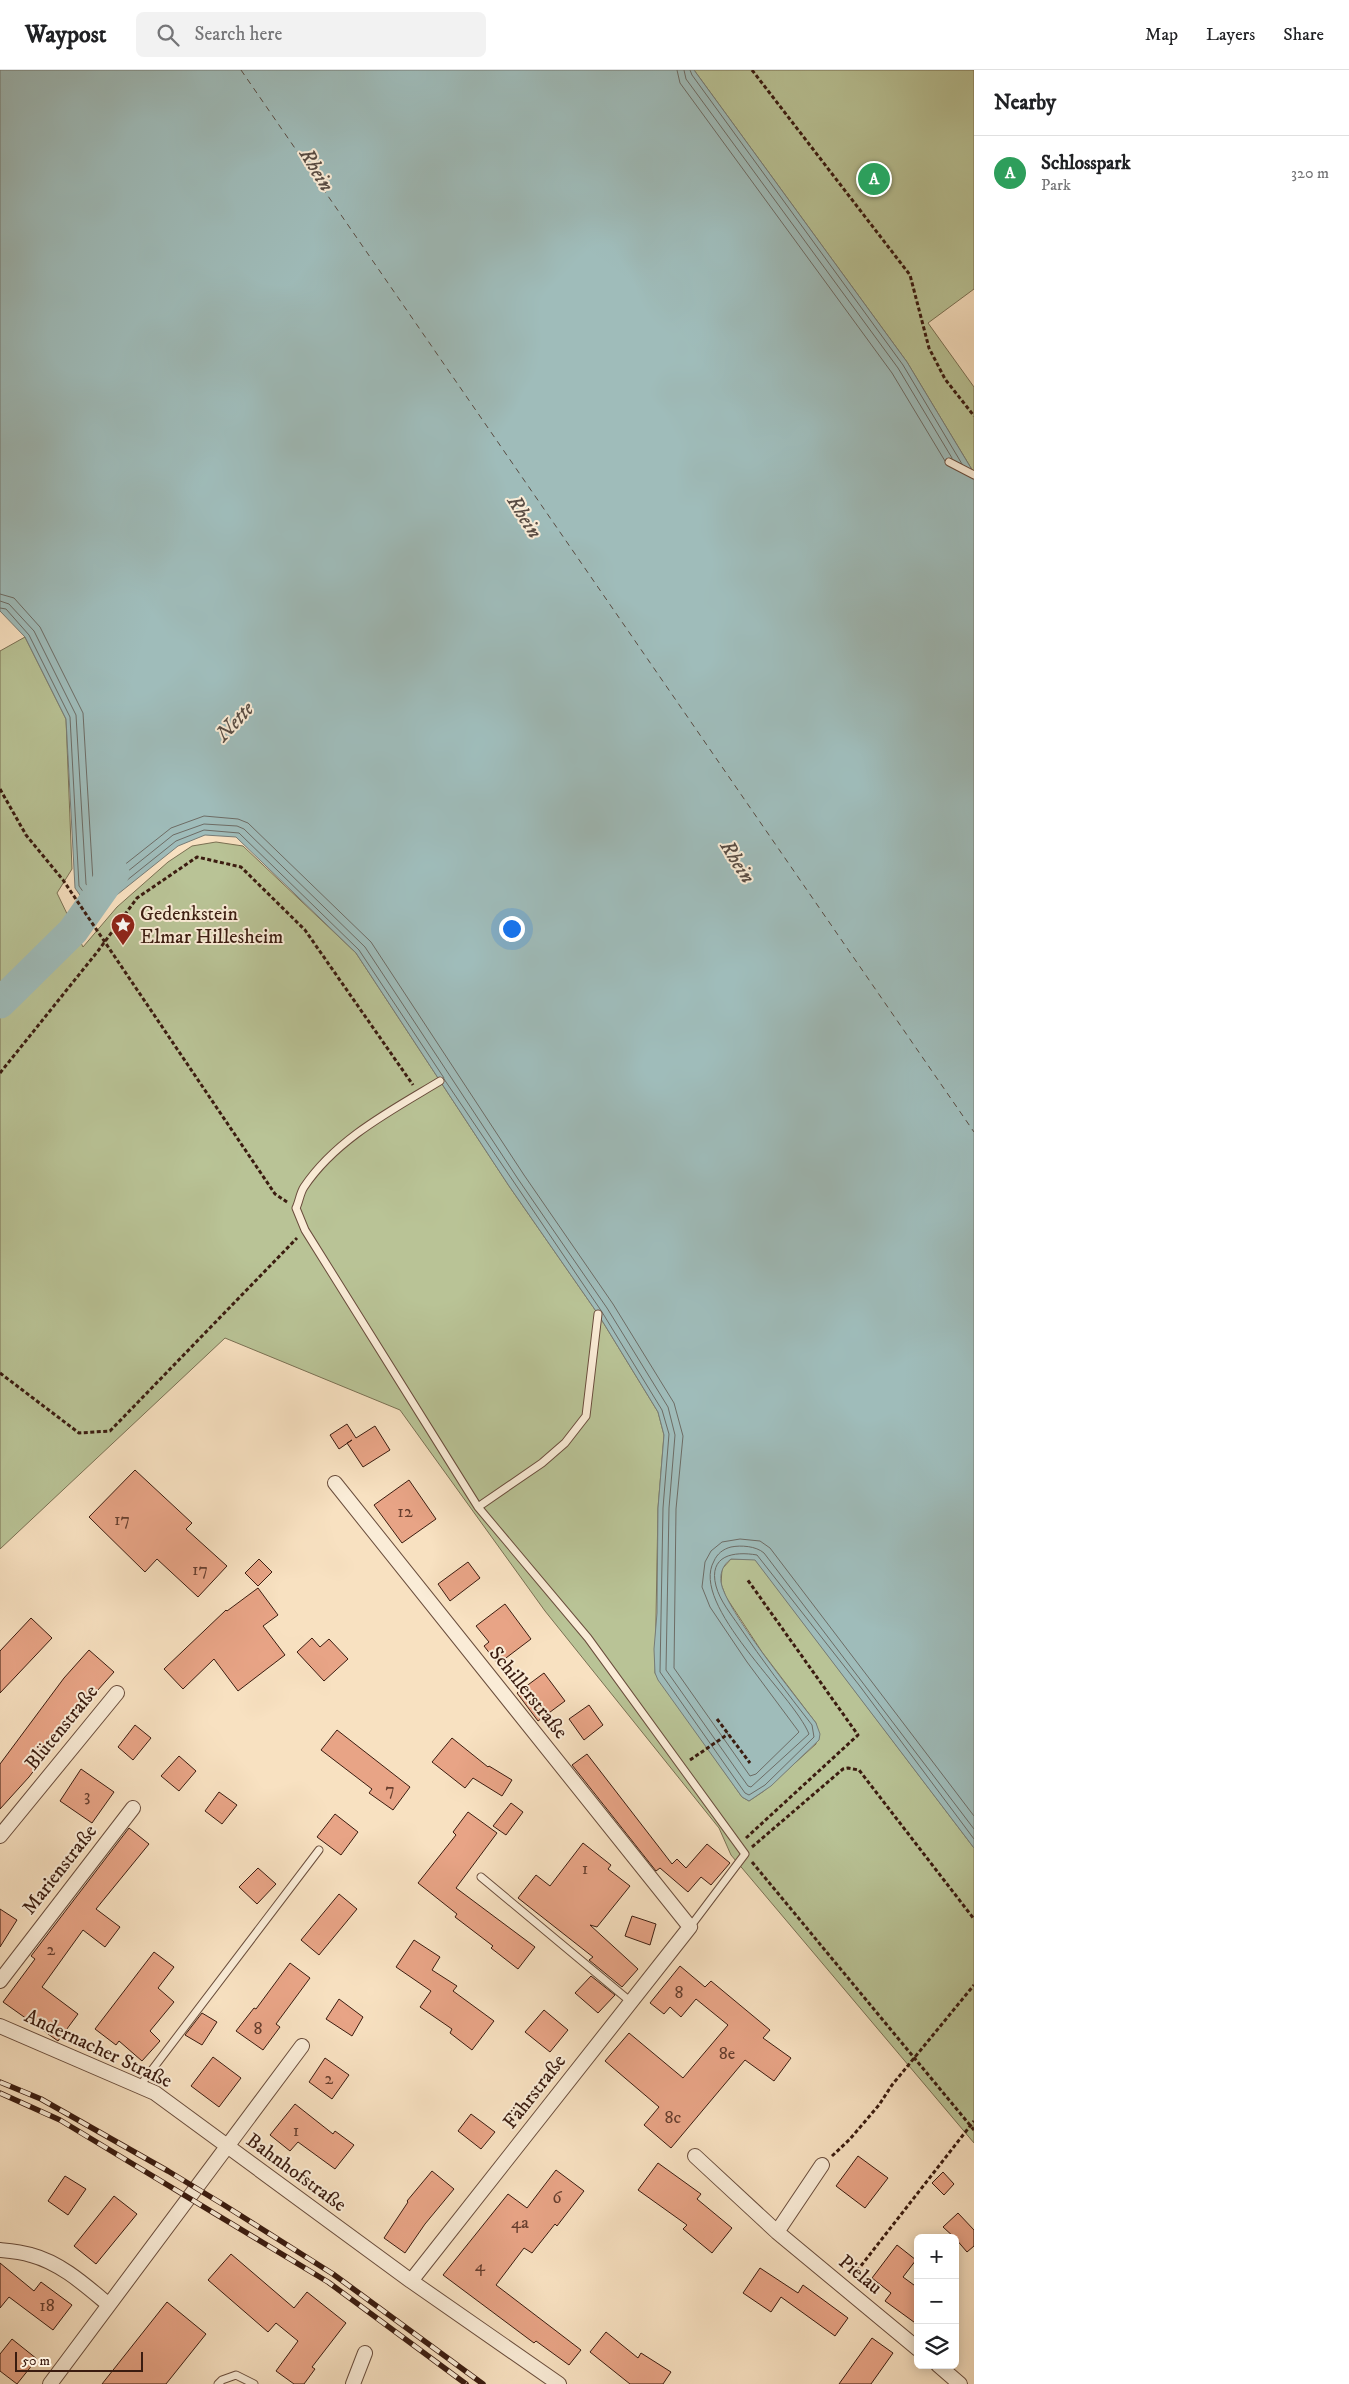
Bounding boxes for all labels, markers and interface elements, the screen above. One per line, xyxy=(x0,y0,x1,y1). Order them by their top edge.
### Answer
search box xyxy=(136,12,486,57)
text: Waypost xyxy=(25,20,106,50)
icon: search xyxy=(154,21,182,49)
text: Search here xyxy=(194,23,282,46)
text: Map xyxy=(1145,24,1178,46)
text: Layers xyxy=(1206,24,1255,46)
text: Share xyxy=(1283,24,1324,46)
text: Nearby xyxy=(994,90,1056,116)
water label: Rhein xyxy=(292,143,339,197)
text: Schlosspark xyxy=(1041,152,1131,175)
pin: A xyxy=(858,160,890,198)
text: A xyxy=(1005,163,1015,183)
text: 320 m xyxy=(1291,163,1329,183)
text: Park xyxy=(1041,175,1071,195)
water label: Rhein xyxy=(500,490,547,544)
water label: Nette xyxy=(209,696,260,748)
water label: Rhein xyxy=(713,835,760,889)
place label: Gedenkstein Elmar Hillesheim xyxy=(140,902,283,950)
place icon: Gedenkstein Elmar Hillesheim xyxy=(110,912,136,946)
your location xyxy=(499,916,525,942)
house number: 12 xyxy=(397,1501,413,1523)
house number: 17 xyxy=(114,1509,130,1531)
house number: 17 xyxy=(192,1559,208,1581)
street label: Schillerstraße xyxy=(483,1642,573,1744)
street label: Blütenstraße xyxy=(20,1680,104,1776)
house number: 7 xyxy=(385,1779,395,1801)
house number: 3 xyxy=(84,1785,90,1807)
street label: Marienstraße xyxy=(17,1820,103,1920)
house number: 1 xyxy=(582,1858,588,1880)
house number: 2 xyxy=(47,1939,56,1961)
house number: 8 xyxy=(674,1982,684,2004)
street label: Andernacher Straße xyxy=(20,2004,176,2094)
house number: 8 xyxy=(253,2018,263,2040)
house number: 8e xyxy=(719,2043,735,2065)
street label: Fährstraße xyxy=(498,2050,572,2134)
house number: 2 xyxy=(325,2068,334,2090)
house number: 8c xyxy=(665,2107,682,2129)
house number: 1 xyxy=(293,2120,299,2142)
street label: Bahnhofstraße xyxy=(241,2128,351,2218)
house number: 6 xyxy=(552,2187,562,2209)
house number: 4a xyxy=(511,2212,529,2234)
map controls xyxy=(914,2234,959,2369)
button: + xyxy=(914,2234,959,2279)
street label: Pielau xyxy=(833,2250,887,2300)
house number: 4 xyxy=(475,2255,486,2277)
button: − xyxy=(914,2279,959,2324)
house number: 18 xyxy=(39,2295,55,2317)
button: layers xyxy=(914,2324,959,2369)
scale bar xyxy=(15,2349,142,2372)
text: 50 m xyxy=(22,2352,50,2370)

